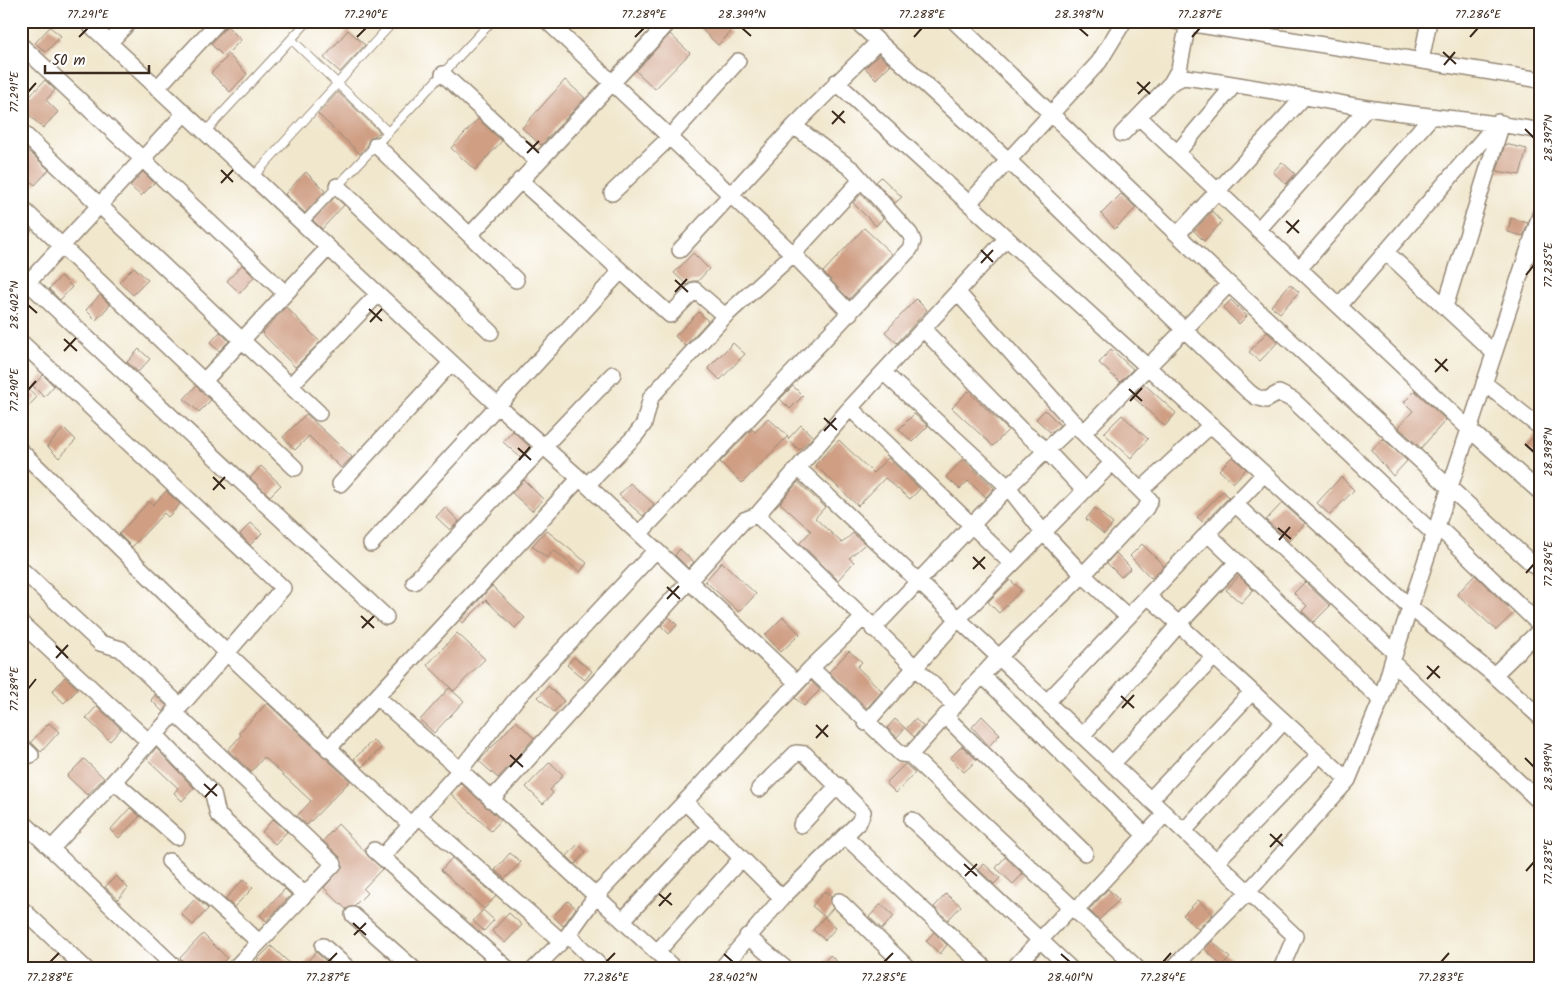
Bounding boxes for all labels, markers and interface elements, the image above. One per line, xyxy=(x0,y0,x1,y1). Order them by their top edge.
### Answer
text: 77.291°E xyxy=(67,5,110,24)
text: 77.290°E xyxy=(344,5,389,24)
text: 77.289°E xyxy=(621,5,667,24)
text: 28.399°N xyxy=(718,5,766,24)
text: 77.288°E xyxy=(899,5,946,24)
text: 28.398°N xyxy=(1054,5,1104,24)
text: 77.287°E xyxy=(1178,5,1223,24)
text: 77.286°E xyxy=(1455,5,1502,24)
scale bar xyxy=(45,42,149,74)
text: 50 m xyxy=(52,49,86,73)
text: 77.291°E xyxy=(5,70,24,113)
text: 28.397°N xyxy=(1539,114,1558,162)
text: 77.285°E xyxy=(1539,241,1558,288)
text: 28.402°N xyxy=(5,281,24,329)
text: 77.290°E xyxy=(5,367,24,412)
text: 28.398°N xyxy=(1539,427,1558,477)
text: 77.284°E xyxy=(1539,540,1558,587)
text: 77.289°E xyxy=(5,666,24,712)
text: 28.399°N xyxy=(1539,743,1558,791)
text: 77.283°E xyxy=(1539,838,1558,885)
text: 77.288°E xyxy=(27,968,74,987)
text: 77.287°E xyxy=(306,968,351,987)
text: 77.286°E xyxy=(583,968,630,987)
text: 28.402°N xyxy=(709,968,757,987)
text: 77.285°E xyxy=(861,968,908,987)
text: 28.401°N xyxy=(1047,968,1093,987)
text: 77.284°E xyxy=(1140,968,1187,987)
text: 77.283°E xyxy=(1418,968,1465,987)

